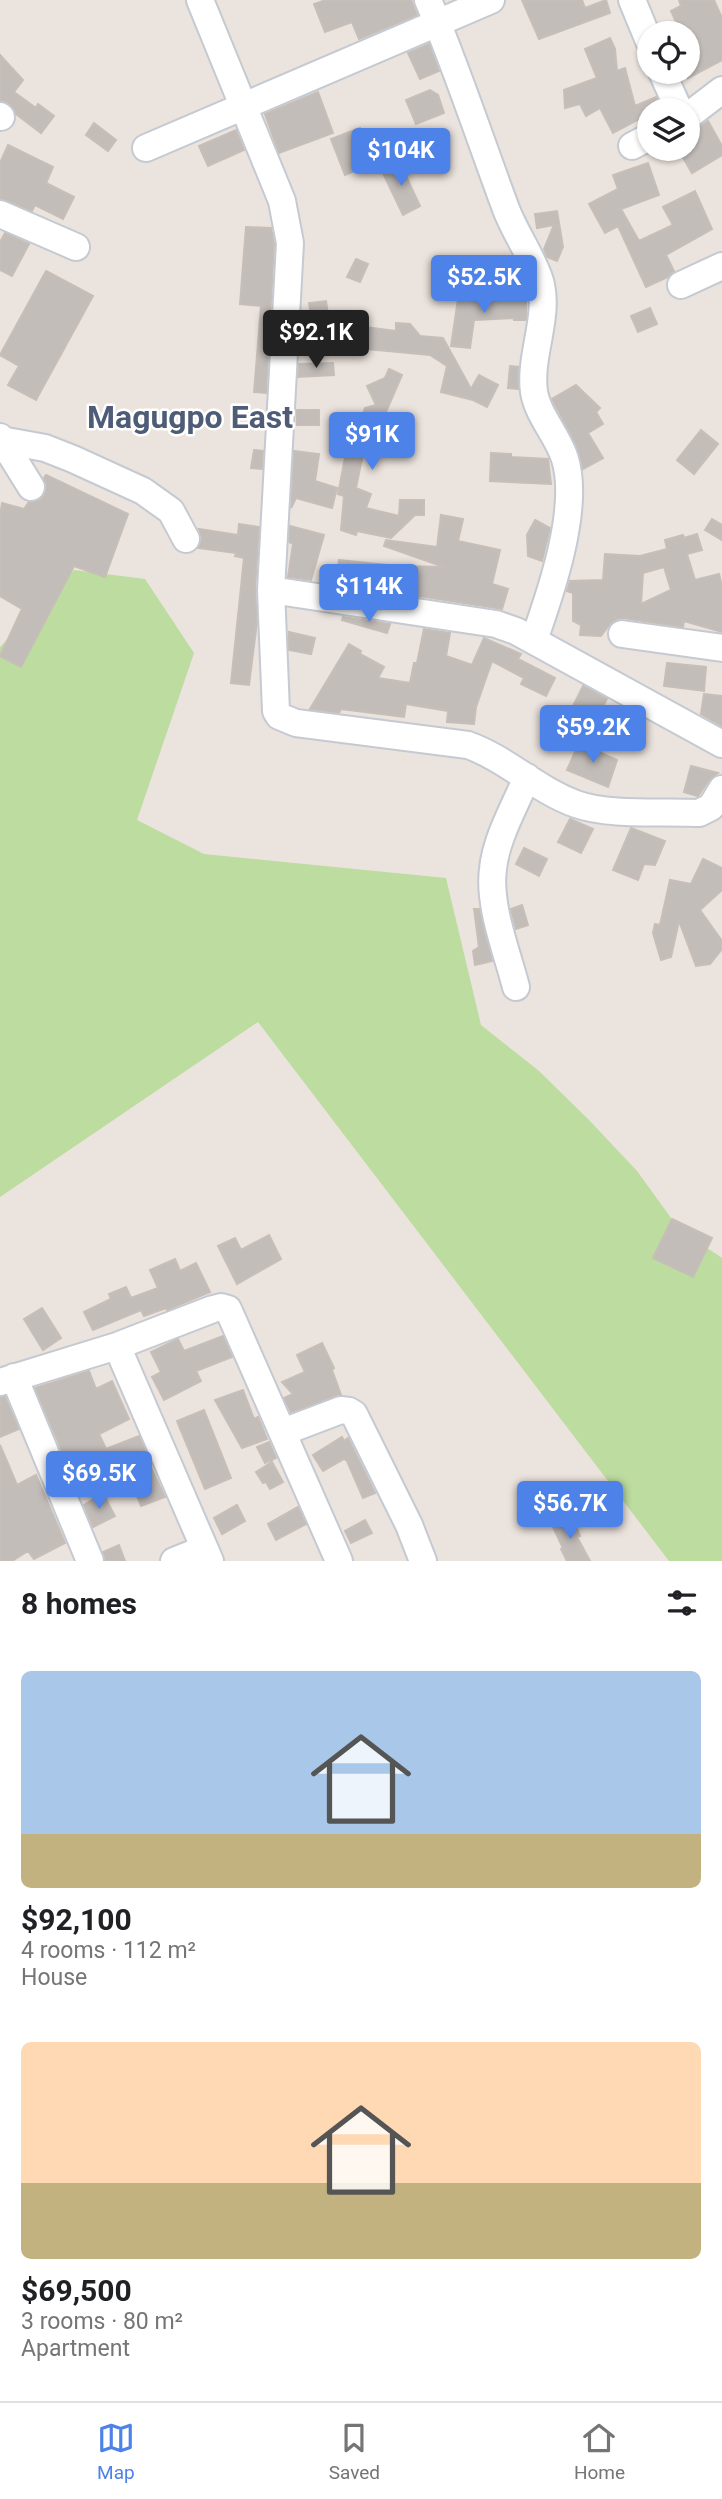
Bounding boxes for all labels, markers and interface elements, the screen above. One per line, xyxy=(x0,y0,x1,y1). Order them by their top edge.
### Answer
map controls xyxy=(637,21,700,161)
button: locate xyxy=(637,21,700,84)
button: layers xyxy=(637,98,700,161)
pin: $104K xyxy=(352,128,450,188)
text: $104K xyxy=(367,137,435,164)
pin: $52.5K xyxy=(427,256,541,315)
text: $52.5K xyxy=(447,264,521,291)
pin: $92.1K xyxy=(259,310,373,370)
text: $92.1K xyxy=(279,319,353,346)
district label: Magugpo East xyxy=(87,398,293,436)
pin: $91K xyxy=(331,412,413,472)
text: $91K xyxy=(345,421,399,448)
pin: $114K xyxy=(320,564,418,624)
text: $114K xyxy=(335,573,403,600)
pin: $59.2K xyxy=(536,706,650,765)
text: $59.2K xyxy=(556,714,630,741)
pin: $69.5K xyxy=(42,1452,156,1511)
text: $69.5K xyxy=(62,1460,136,1487)
pin: $56.7K xyxy=(513,1482,627,1541)
text: $56.7K xyxy=(533,1490,607,1517)
icon: filters xyxy=(663,1584,701,1622)
text: 8 homes xyxy=(21,1586,137,1621)
icon: home xyxy=(298,1716,424,1842)
text: $92,100 xyxy=(21,1902,132,1937)
text: 4 rooms · 112 m² xyxy=(21,1937,196,1964)
text: House xyxy=(21,1964,87,1991)
icon: home xyxy=(298,2087,424,2213)
text: $69,500 xyxy=(21,2273,132,2308)
text: 3 rooms · 80 m² xyxy=(21,2308,183,2335)
text: Apartment xyxy=(21,2335,130,2362)
tab: Map xyxy=(97,2419,135,2484)
tab: Saved xyxy=(329,2419,380,2484)
tab: Home xyxy=(574,2419,625,2484)

